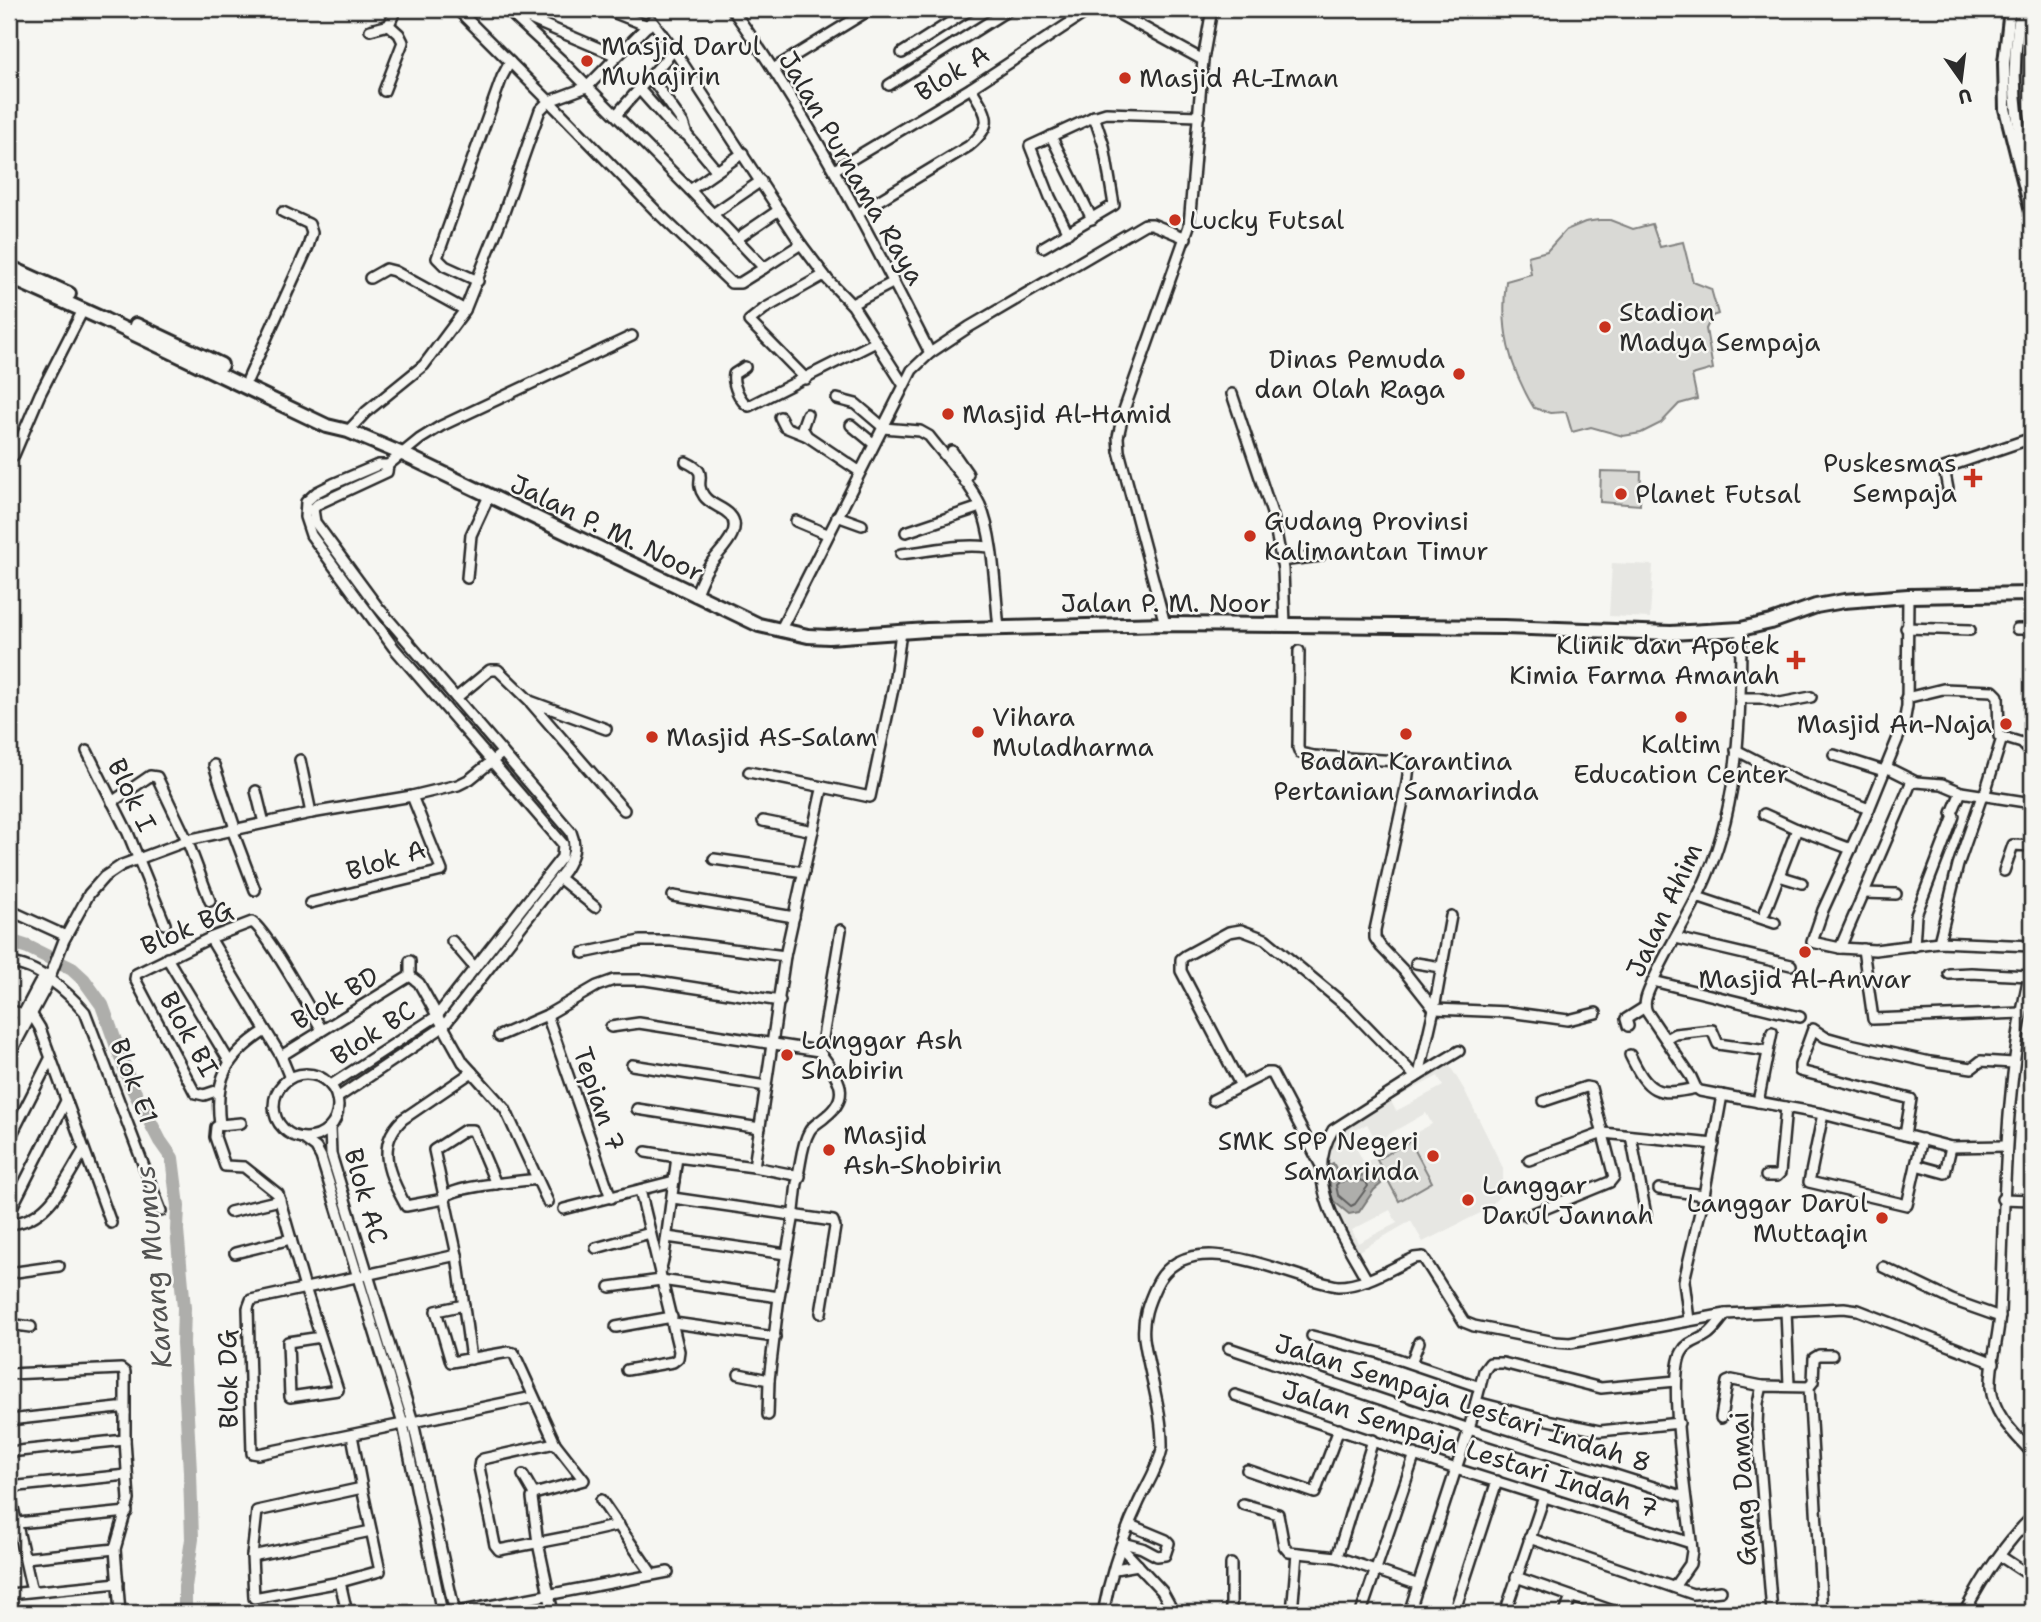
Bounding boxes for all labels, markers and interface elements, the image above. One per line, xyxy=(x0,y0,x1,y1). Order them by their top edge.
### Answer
place label: Masjid Darul Muhajirin xyxy=(601,28,761,93)
street label: Blok A xyxy=(908,36,996,109)
street label: Jalan Purnama Raya xyxy=(771,44,934,291)
north arrow xyxy=(1926,46,1996,116)
marker: Masjid Darul Muhajirin xyxy=(579,53,595,69)
place label: Masjid AL-Iman xyxy=(1139,60,1339,95)
marker: Masjid AL-Iman xyxy=(1117,70,1133,86)
text: U xyxy=(1956,82,1974,110)
place label: Lucky Futsal xyxy=(1189,202,1344,237)
marker: Lucky Futsal xyxy=(1167,212,1183,228)
place label: Stadion Madya Sempaja xyxy=(1619,294,1820,359)
marker: Stadion Madya Sempaja xyxy=(1597,319,1613,335)
place label: Dinas Pemuda dan Olah Raga xyxy=(1254,341,1445,406)
marker: Dinas Pemuda dan Olah Raga xyxy=(1451,366,1467,382)
place label: Masjid Al-Hamid xyxy=(962,396,1172,431)
marker: Masjid Al-Hamid xyxy=(940,406,956,422)
place label: Puskesmas Sempaja xyxy=(1823,445,1957,510)
street label: Jalan P. M. Noor xyxy=(505,466,710,589)
marker: Puskesmas Sempaja xyxy=(1963,468,1983,488)
place label: Planet Futsal xyxy=(1635,476,1801,511)
marker: Planet Futsal xyxy=(1613,486,1629,502)
place label: Gudang Provinsi Kalimantan Timur xyxy=(1264,503,1489,568)
marker: Gudang Provinsi Kalimantan Timur xyxy=(1242,528,1258,544)
street label: Jalan P. M. Noor xyxy=(1061,585,1271,620)
place label: Klinik dan Apotek Kimia Farma Amanah xyxy=(1509,627,1780,692)
marker: Klinik dan Apotek Kimia Farma Amanah xyxy=(1786,650,1806,670)
place label: Vihara Muladharma xyxy=(992,699,1154,764)
place label: Masjid An-Naja xyxy=(1797,706,1992,741)
marker: Kaltim Education Center xyxy=(1673,709,1689,725)
marker: Masjid An-Naja xyxy=(1998,716,2014,732)
place label: Masjid AS-Salam xyxy=(666,719,878,754)
marker: Vihara Muladharma xyxy=(970,724,986,740)
marker: Badan Karantina Pertanian Samarinda xyxy=(1398,726,1414,742)
place label: Kaltim Education Center xyxy=(1573,726,1789,791)
marker: Masjid AS-Salam xyxy=(644,729,660,745)
place label: Badan Karantina Pertanian Samarinda xyxy=(1273,743,1539,808)
street label: Blok I xyxy=(100,752,165,837)
street label: Blok A xyxy=(342,831,430,888)
street label: Jalan Ahim xyxy=(1617,837,1710,983)
street label: Blok BG xyxy=(135,892,239,963)
marker: Masjid Al-Anwar xyxy=(1797,944,1813,960)
street label: Blok BD xyxy=(285,958,385,1037)
place label: Masjid Al-Anwar xyxy=(1698,961,1912,996)
street label: Blok BI xyxy=(152,985,227,1083)
street label: Blok BC xyxy=(324,992,422,1073)
place label: Langgar Ash Shabirin xyxy=(801,1022,963,1087)
street label: Blok E1 xyxy=(102,1033,167,1129)
street label: Tepian 7 xyxy=(565,1042,634,1156)
marker: Langgar Ash Shabirin xyxy=(779,1047,795,1063)
place label: Masjid Ash-Shobirin xyxy=(843,1117,1002,1182)
place label: SMK SPP Negeri Samarinda xyxy=(1218,1123,1419,1188)
marker: Masjid Ash-Shobirin xyxy=(821,1142,837,1158)
street label: Blok AC xyxy=(336,1144,397,1248)
marker: SMK SPP Negeri Samarinda xyxy=(1425,1148,1441,1164)
water label: Karang Mumus xyxy=(125,1164,181,1370)
place label: Langgar Darul Jannah xyxy=(1482,1167,1654,1232)
place label: Langgar Darul Muttaqin xyxy=(1686,1185,1868,1250)
marker: Langgar Darul Jannah xyxy=(1460,1192,1476,1208)
marker: Langgar Darul Muttaqin xyxy=(1874,1210,1890,1226)
street label: Jalan Sempaja Lestari Indah 8 xyxy=(1271,1325,1656,1480)
street label: Blok DG xyxy=(209,1329,246,1429)
street label: Jalan Sempaja Lestari Indah 7 xyxy=(1278,1371,1663,1526)
street label: Gang Damai xyxy=(1721,1411,1764,1567)

